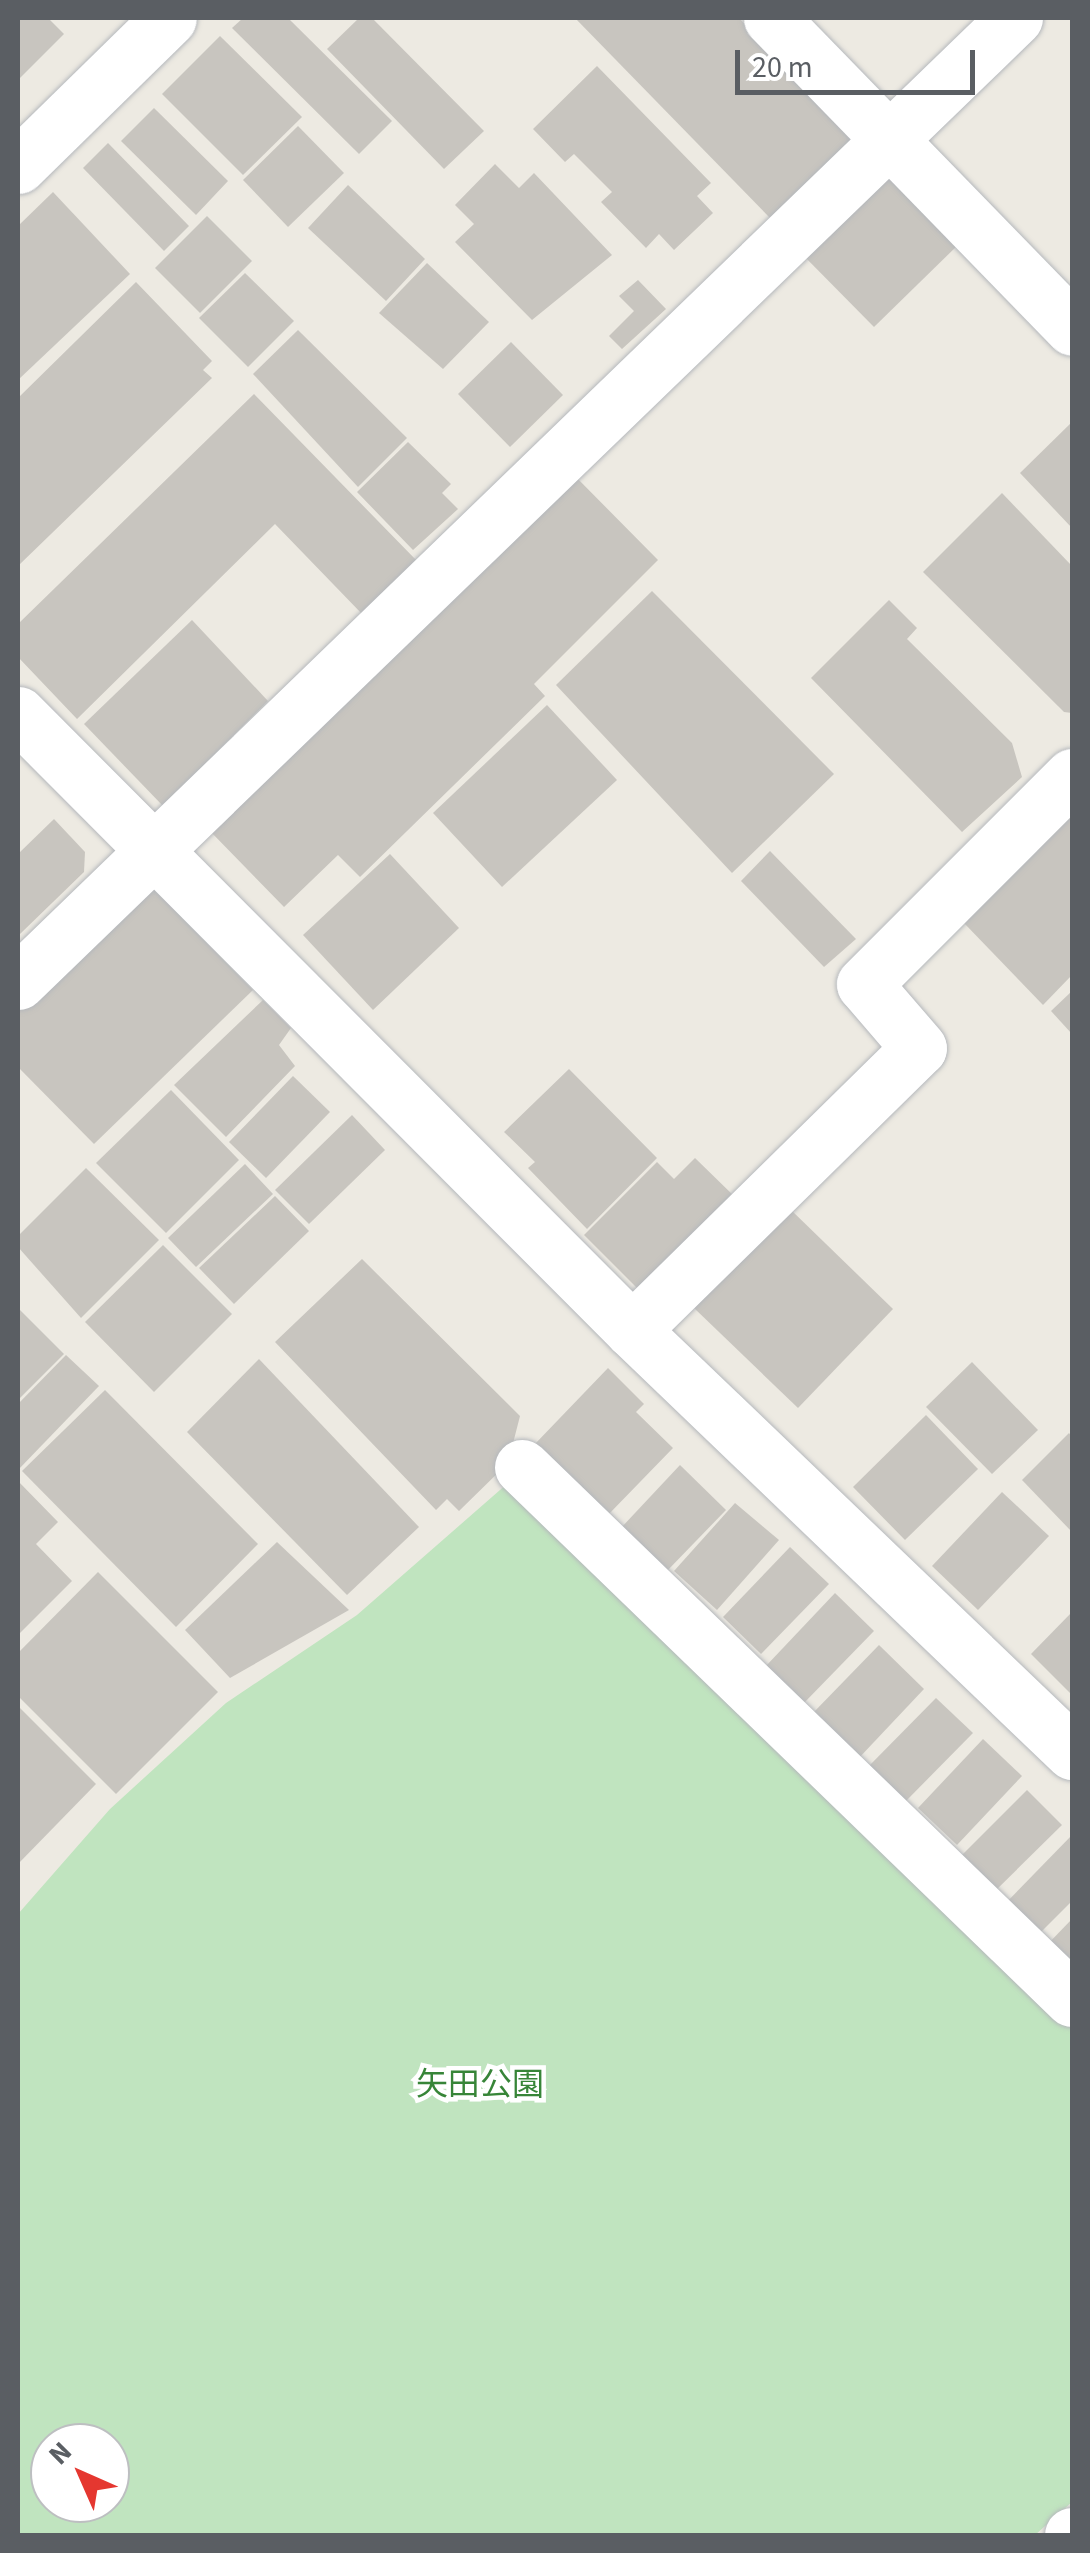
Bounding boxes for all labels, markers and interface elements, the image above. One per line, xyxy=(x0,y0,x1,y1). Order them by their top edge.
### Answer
scale bar xyxy=(740,30,980,92)
text: 20 m xyxy=(752,46,813,89)
park label: 矢田公園 xyxy=(416,2066,544,2104)
north arrow xyxy=(30,2423,130,2523)
text: N xyxy=(39,2432,81,2474)

